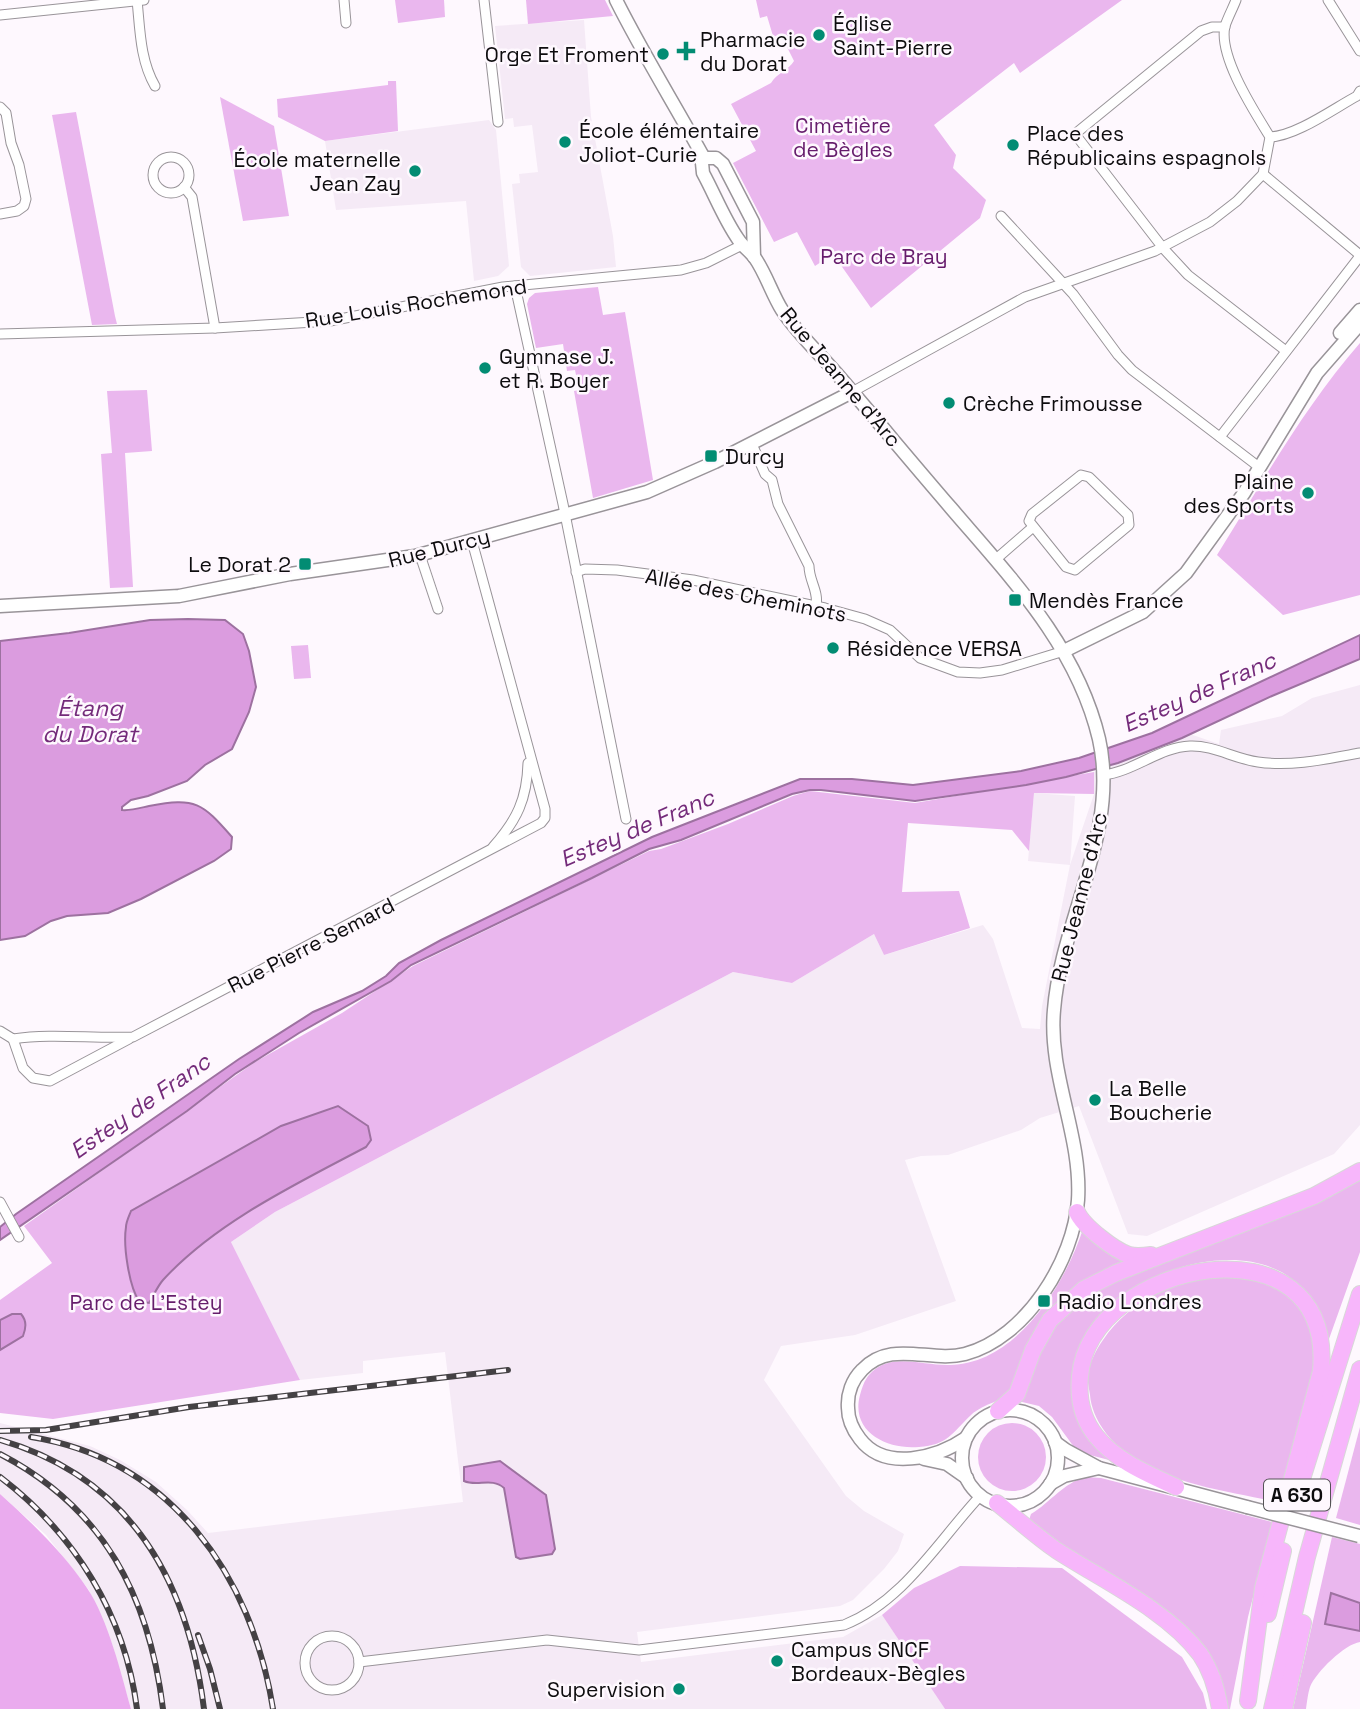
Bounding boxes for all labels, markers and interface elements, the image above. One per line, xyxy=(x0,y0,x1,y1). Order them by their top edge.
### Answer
place label: Église Saint-Pierre xyxy=(833,10,953,61)
place label: Pharmacie du Dorat xyxy=(700,26,805,77)
marker: Église Saint-Pierre xyxy=(811,27,827,43)
place label: Orge Et Froment xyxy=(485,41,649,68)
marker: Pharmacie du Dorat xyxy=(678,43,694,59)
marker: Orge Et Froment xyxy=(655,46,671,62)
park label: Cimetière de Bègles xyxy=(793,112,893,163)
place label: École élémentaire Joliot-Curie xyxy=(579,117,759,168)
place label: Place des Républicains espagnols xyxy=(1027,120,1266,171)
marker: École élémentaire Joliot-Curie xyxy=(557,134,573,150)
marker: Place des Républicains espagnols xyxy=(1005,137,1021,153)
place label: École maternelle Jean Zay xyxy=(234,146,401,197)
marker: École maternelle Jean Zay xyxy=(407,163,423,179)
park label: Parc de Bray xyxy=(820,243,948,270)
street label: Rue Louis Rochemond xyxy=(303,272,529,334)
street label: Rue Jeanne d'Arc xyxy=(775,302,907,452)
place label: Gymnase J. et R. Boyer xyxy=(499,343,614,394)
marker: Gymnase J. et R. Boyer xyxy=(477,360,493,376)
place label: Crèche Frimousse xyxy=(963,390,1143,417)
marker: Crèche Frimousse xyxy=(941,395,957,411)
place label: Durcy xyxy=(725,443,785,470)
marker: Durcy xyxy=(703,448,719,464)
place label: Plaine des Sports xyxy=(1184,468,1294,519)
marker: Plaine des Sports xyxy=(1300,485,1316,501)
street label: Rue Durcy xyxy=(385,522,493,574)
place label: Le Dorat 2 xyxy=(188,551,291,578)
marker: Le Dorat 2 xyxy=(297,556,313,572)
street label: Allée des Cheminots xyxy=(643,562,849,628)
place label: Mendès France xyxy=(1029,587,1184,614)
marker: Mendès France xyxy=(1007,592,1023,608)
place label: Résidence VERSA xyxy=(847,635,1022,662)
marker: Résidence VERSA xyxy=(825,640,841,656)
water label: Estey de Franc xyxy=(1118,644,1281,739)
water label: Étang du Dorat xyxy=(42,693,140,749)
water label: Estey de Franc xyxy=(555,782,720,874)
street label: Rue Jeanne d'Arc xyxy=(1045,809,1113,985)
street label: Rue Pierre Semard xyxy=(223,891,399,999)
water label: Estey de Franc xyxy=(64,1046,217,1166)
place label: La Belle Boucherie xyxy=(1109,1075,1212,1126)
marker: La Belle Boucherie xyxy=(1087,1092,1103,1108)
place label: Radio Londres xyxy=(1058,1288,1202,1315)
park label: Parc de L'Estey xyxy=(69,1289,223,1316)
marker: Radio Londres xyxy=(1036,1293,1052,1309)
road number: A 630 xyxy=(1264,1480,1330,1511)
place label: Campus SNCF Bordeaux-Bègles xyxy=(791,1636,966,1687)
marker: Campus SNCF Bordeaux-Bègles xyxy=(769,1653,785,1669)
place label: Supervision xyxy=(547,1676,665,1703)
marker: Supervision xyxy=(671,1681,687,1697)

